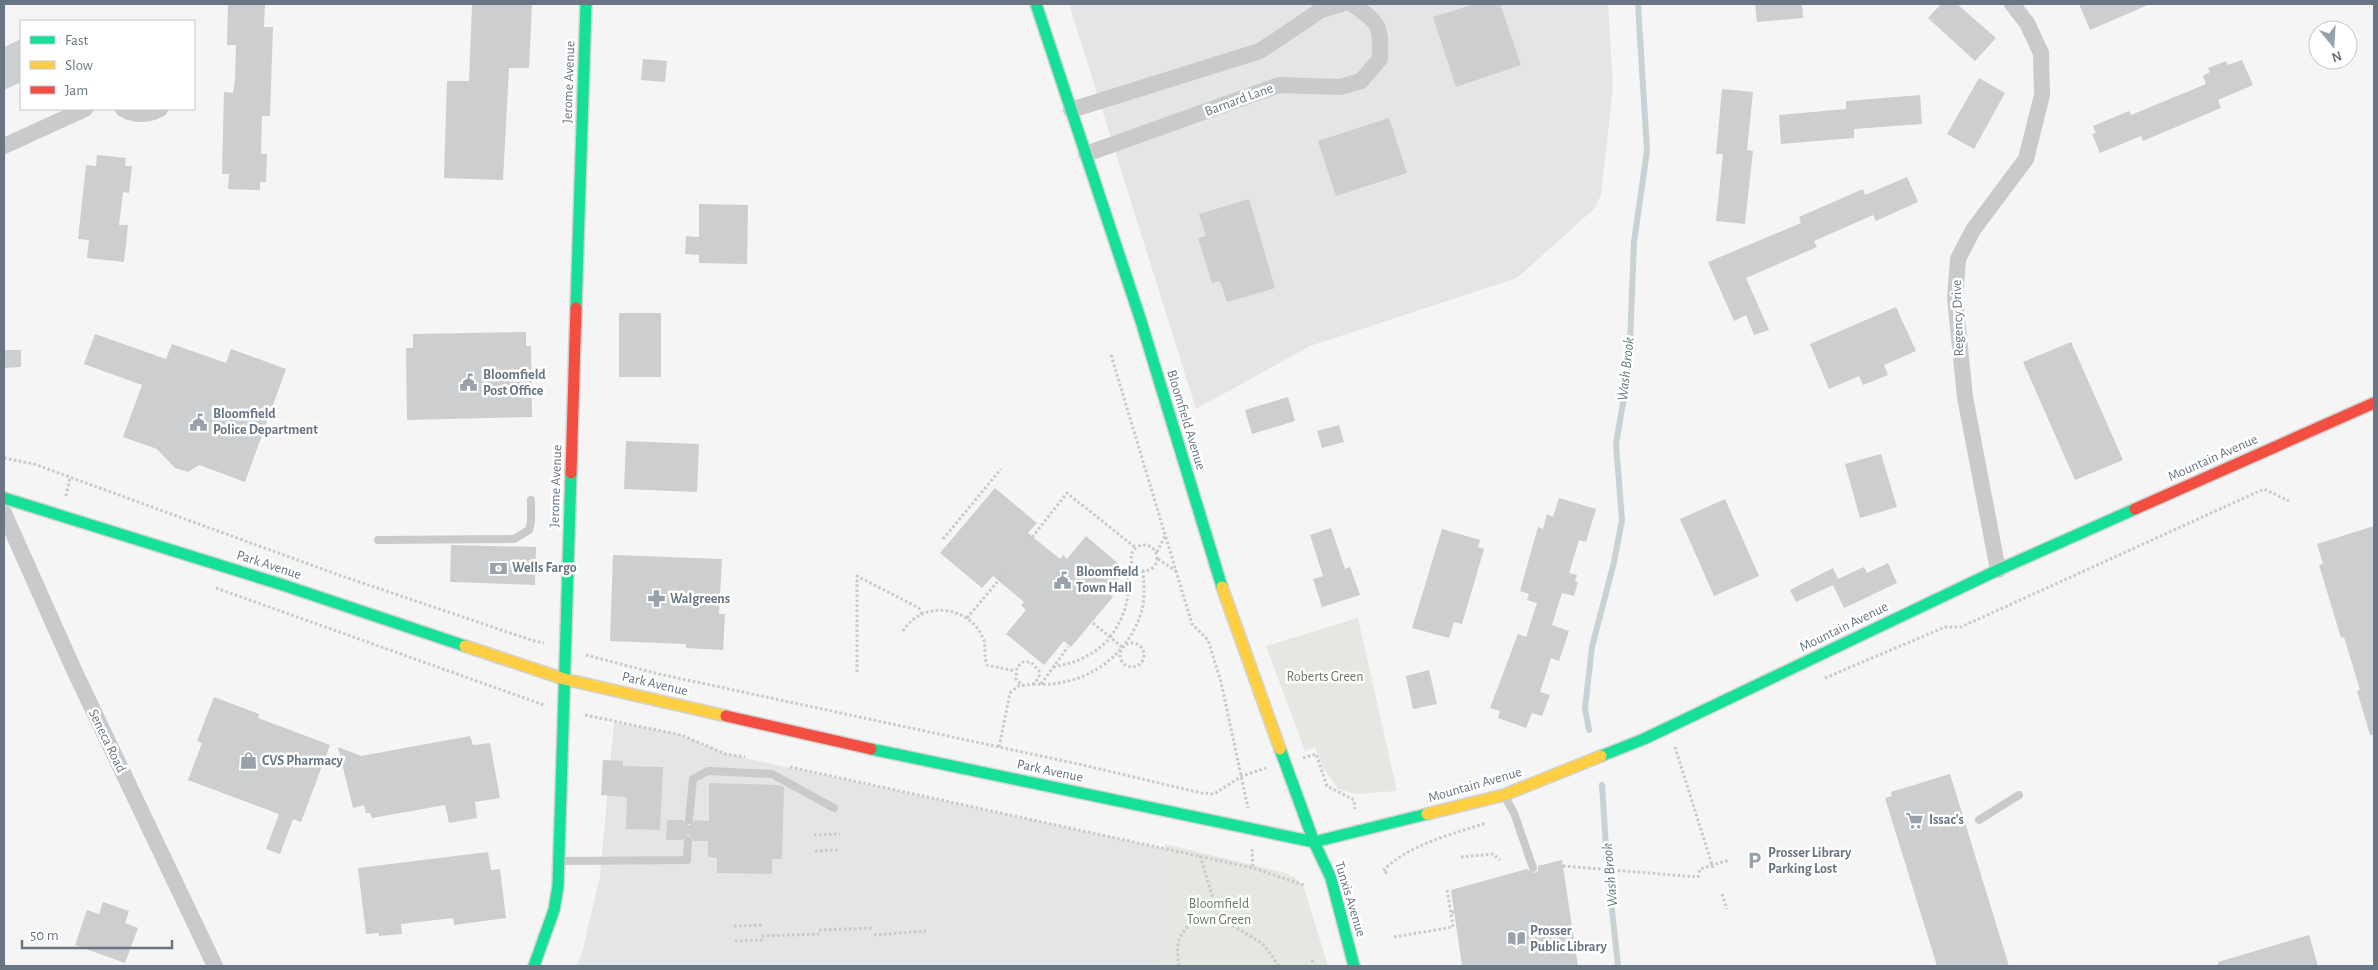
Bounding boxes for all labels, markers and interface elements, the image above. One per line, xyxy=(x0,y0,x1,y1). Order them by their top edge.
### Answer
legend xyxy=(20,20,195,110)
north arrow xyxy=(2308,20,2358,70)
text: Fast xyxy=(65,33,89,48)
street label: Jerome Avenue xyxy=(561,41,577,123)
text: N xyxy=(2330,48,2344,65)
text: Slow xyxy=(65,58,93,73)
street label: Barnard Lane xyxy=(1203,81,1275,119)
text: Jam xyxy=(65,83,88,98)
street label: Regency Drive xyxy=(1950,279,1966,357)
water label: Wash Brook xyxy=(1615,336,1637,402)
place label: Bloomfield Post Office xyxy=(483,368,546,398)
street label: Bloomfield Avenue xyxy=(1164,368,1208,472)
public building icon: Bloomfield Post Office xyxy=(459,373,479,393)
place label: Bloomfield Police Department xyxy=(213,407,318,437)
public building icon: Bloomfield Police Department xyxy=(189,412,209,432)
street label: Mountain Avenue xyxy=(2166,432,2260,484)
street label: Jerome Avenue xyxy=(548,445,564,527)
street label: Park Avenue xyxy=(235,548,303,582)
bank icon: Wells Fargo xyxy=(488,558,508,578)
place label: Wells Fargo xyxy=(512,561,577,575)
place label: Bloomfield Town Hall xyxy=(1076,565,1139,595)
public building icon: Bloomfield Town Hall xyxy=(1052,570,1072,590)
pharmacy icon: Walgreens xyxy=(646,589,666,609)
place label: Walgreens xyxy=(670,592,730,606)
street label: Mountain Avenue xyxy=(1798,600,1890,654)
street label: Park Avenue xyxy=(621,670,689,698)
park label: Roberts Green xyxy=(1286,670,1364,684)
street label: Seneca Road xyxy=(86,707,128,775)
shop icon: CVS Pharmacy xyxy=(238,751,258,771)
place label: CVS Pharmacy xyxy=(262,754,344,768)
street label: Park Avenue xyxy=(1016,757,1084,785)
street label: Mountain Avenue xyxy=(1427,765,1523,805)
supermarket icon: Issac's xyxy=(1905,810,1925,830)
place label: Issac's xyxy=(1929,813,1964,827)
water label: Wash Brook xyxy=(1600,842,1620,908)
place label: Prosser Library Parking Lost xyxy=(1768,846,1852,876)
parking icon: Prosser Library Parking Lost xyxy=(1744,851,1764,871)
street label: Tunxis Avenue xyxy=(1332,860,1368,938)
park label: Bloomfield Town Green xyxy=(1187,897,1251,927)
scale bar xyxy=(22,918,172,950)
place label: Prosser Public Library xyxy=(1530,924,1607,954)
text: 50 m xyxy=(30,928,59,943)
library icon: Prosser Public Library xyxy=(1506,929,1526,949)

